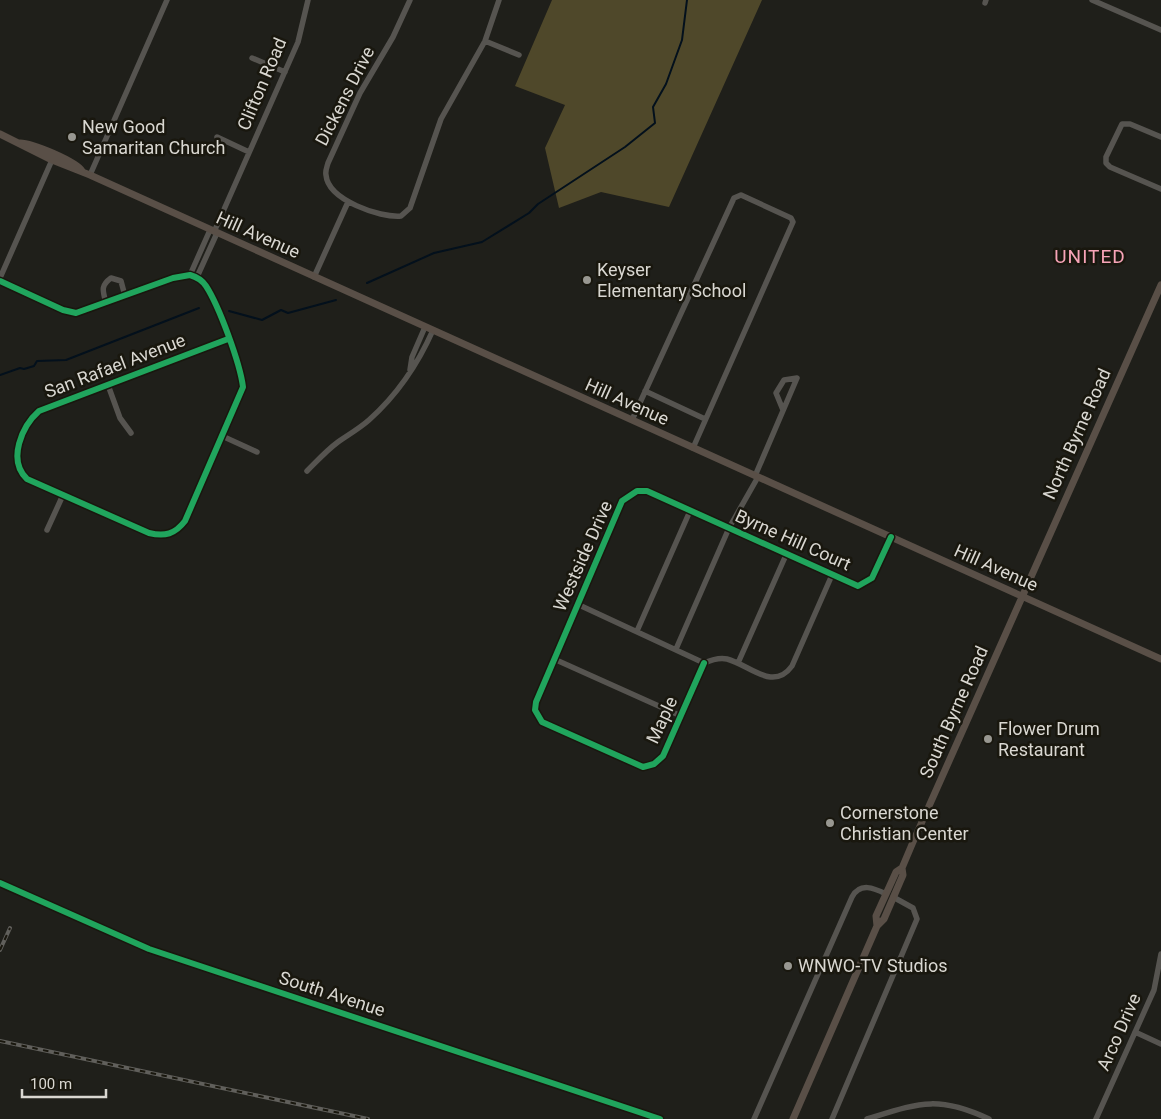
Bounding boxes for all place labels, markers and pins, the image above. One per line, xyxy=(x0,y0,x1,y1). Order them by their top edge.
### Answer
place label: New Good Samaritan Church xyxy=(82,116,225,158)
marker: New Good Samaritan Church xyxy=(66,131,78,143)
place label: Keyser Elementary School xyxy=(597,259,746,301)
marker: Keyser Elementary School xyxy=(581,274,593,286)
place label: Flower Drum Restaurant xyxy=(998,718,1100,760)
marker: Flower Drum Restaurant xyxy=(982,733,994,745)
place label: Cornerstone Christian Center xyxy=(840,802,969,844)
marker: Cornerstone Christian Center xyxy=(824,817,836,829)
place label: WNWO-TV Studios xyxy=(798,955,948,976)
marker: WNWO-TV Studios xyxy=(782,960,794,972)

